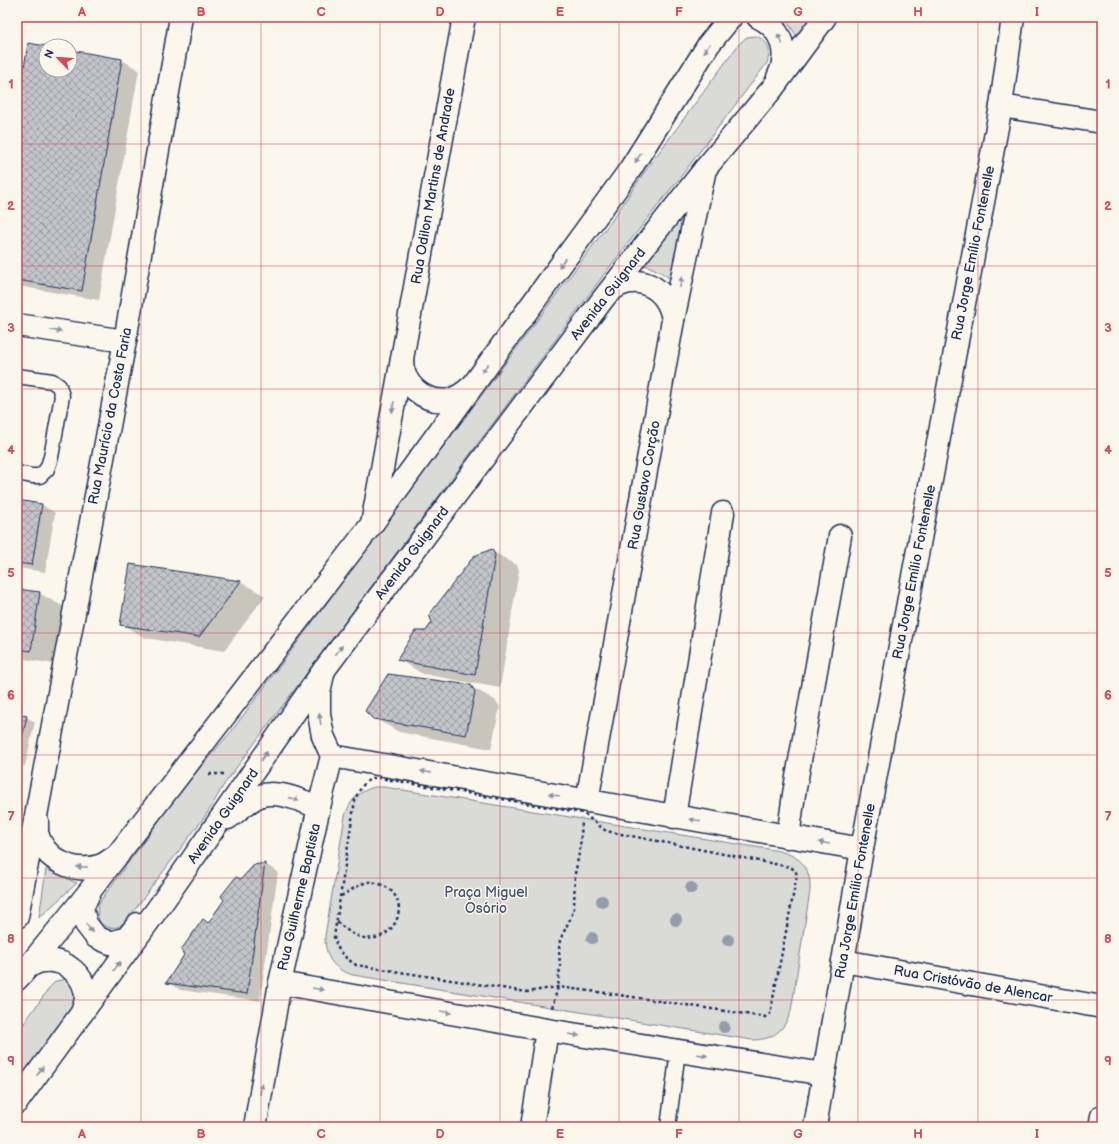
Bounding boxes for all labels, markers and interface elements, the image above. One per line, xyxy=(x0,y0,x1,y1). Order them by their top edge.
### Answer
text: A xyxy=(77,4,86,20)
text: B xyxy=(196,4,206,20)
text: C xyxy=(316,4,326,20)
text: D xyxy=(435,4,445,20)
text: E xyxy=(556,4,565,20)
text: F xyxy=(675,4,683,20)
text: G xyxy=(793,4,803,20)
text: H xyxy=(913,4,923,20)
text: I xyxy=(1035,4,1039,20)
one-way arrow xyxy=(777,33,783,45)
north arrow xyxy=(38,38,78,78)
one-way arrow xyxy=(703,42,711,53)
text: N xyxy=(42,47,57,60)
text: 1 xyxy=(8,76,14,92)
text: 1 xyxy=(1105,76,1111,92)
street label: Rua Odilon Martins de Andrade xyxy=(407,87,459,285)
one-way arrow xyxy=(634,152,641,164)
street label: Rua Jorge Emílio Fontenelle xyxy=(948,164,998,342)
text: 2 xyxy=(7,198,15,214)
text: 2 xyxy=(1104,198,1112,214)
street label: Avenida Guignard xyxy=(567,245,649,343)
one-way arrow xyxy=(558,258,566,269)
one-way arrow xyxy=(678,276,684,288)
text: 3 xyxy=(7,320,15,336)
text: 3 xyxy=(1104,320,1112,336)
street label: Rua Maurício da Costa Faria xyxy=(84,326,136,506)
one-way arrow xyxy=(49,328,62,334)
one-way arrow xyxy=(481,363,489,373)
one-way arrow xyxy=(390,400,396,413)
street label: Rua Gustavo Corção xyxy=(624,419,664,551)
text: 4 xyxy=(7,442,15,458)
text: 4 xyxy=(1104,442,1112,458)
street label: Rua Jorge Emílio Fontenelle xyxy=(889,483,939,661)
street label: Avenida Guignard xyxy=(371,503,453,603)
text: 5 xyxy=(7,565,15,581)
text: 5 xyxy=(1104,565,1112,581)
one-way arrow xyxy=(335,645,343,656)
text: 6 xyxy=(7,687,15,703)
text: 6 xyxy=(1104,687,1112,703)
one-way arrow xyxy=(317,713,323,725)
one-way arrow xyxy=(260,751,268,762)
street label: Avenida Guignard xyxy=(184,765,262,867)
one-way arrow xyxy=(420,769,432,775)
one-way arrow xyxy=(548,792,560,798)
one-way arrow xyxy=(288,796,300,802)
street label: Rua Jorge Emílio Fontenelle xyxy=(831,802,879,980)
text: 7 xyxy=(7,809,15,825)
text: 7 xyxy=(1104,809,1112,825)
one-way arrow xyxy=(689,817,702,823)
street label: Rua Guilherme Baptista xyxy=(274,822,324,972)
one-way arrow xyxy=(817,840,830,846)
one-way arrow xyxy=(75,864,88,870)
park label: Praça Miguel Osório xyxy=(444,884,528,917)
one-way arrow xyxy=(85,923,93,933)
text: 8 xyxy=(7,931,15,947)
text: 8 xyxy=(1104,931,1112,947)
one-way arrow xyxy=(113,960,121,971)
street label: Rua Cristóvão de Alencar xyxy=(892,962,1055,1007)
one-way arrow xyxy=(312,987,324,993)
one-way arrow xyxy=(440,1009,452,1015)
one-way arrow xyxy=(568,1032,580,1038)
one-way arrow xyxy=(696,1052,709,1058)
text: 9 xyxy=(7,1053,15,1069)
text: 9 xyxy=(1104,1053,1112,1069)
one-way arrow xyxy=(36,1065,44,1076)
one-way arrow xyxy=(259,1082,265,1095)
text: A xyxy=(77,1126,86,1142)
text: B xyxy=(196,1126,206,1142)
text: C xyxy=(316,1126,326,1142)
text: D xyxy=(435,1126,445,1142)
text: E xyxy=(556,1126,565,1142)
text: F xyxy=(675,1126,683,1142)
text: G xyxy=(793,1126,803,1142)
text: H xyxy=(913,1126,923,1142)
text: I xyxy=(1035,1126,1039,1142)

